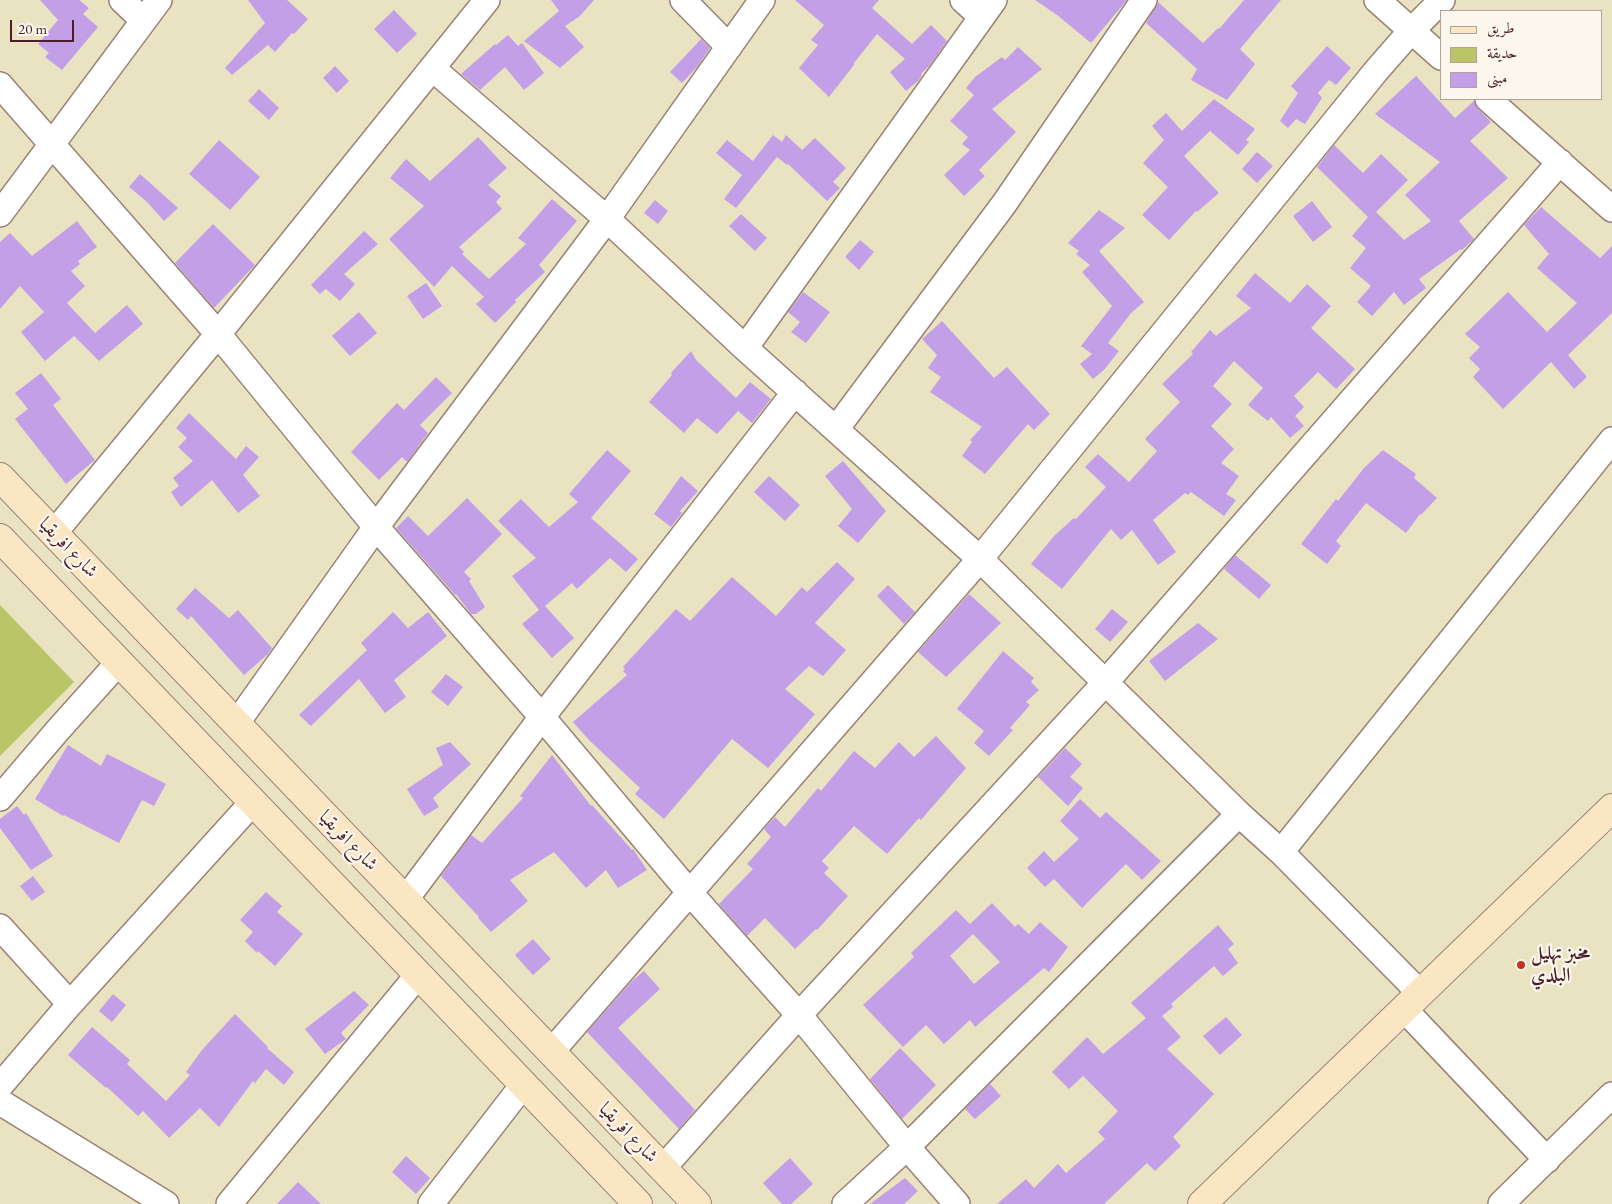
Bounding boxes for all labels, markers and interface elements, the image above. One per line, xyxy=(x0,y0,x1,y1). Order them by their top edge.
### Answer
scale bar xyxy=(12,10,76,42)
legend xyxy=(1440,10,1602,100)
text: طريق xyxy=(1487,18,1514,37)
text: 20 m xyxy=(18,19,47,38)
text: حديقة xyxy=(1487,43,1517,62)
text: مبنى xyxy=(1487,68,1507,87)
street label: شارع افريقيا xyxy=(34,513,102,583)
street label: شارع افريقيا xyxy=(314,806,382,876)
place label: مخبز تهليل البلدي xyxy=(1531,943,1590,987)
marker: مخبز تهليل البلدي xyxy=(1515,959,1527,971)
street label: شارع افريقيا xyxy=(594,1098,662,1168)

